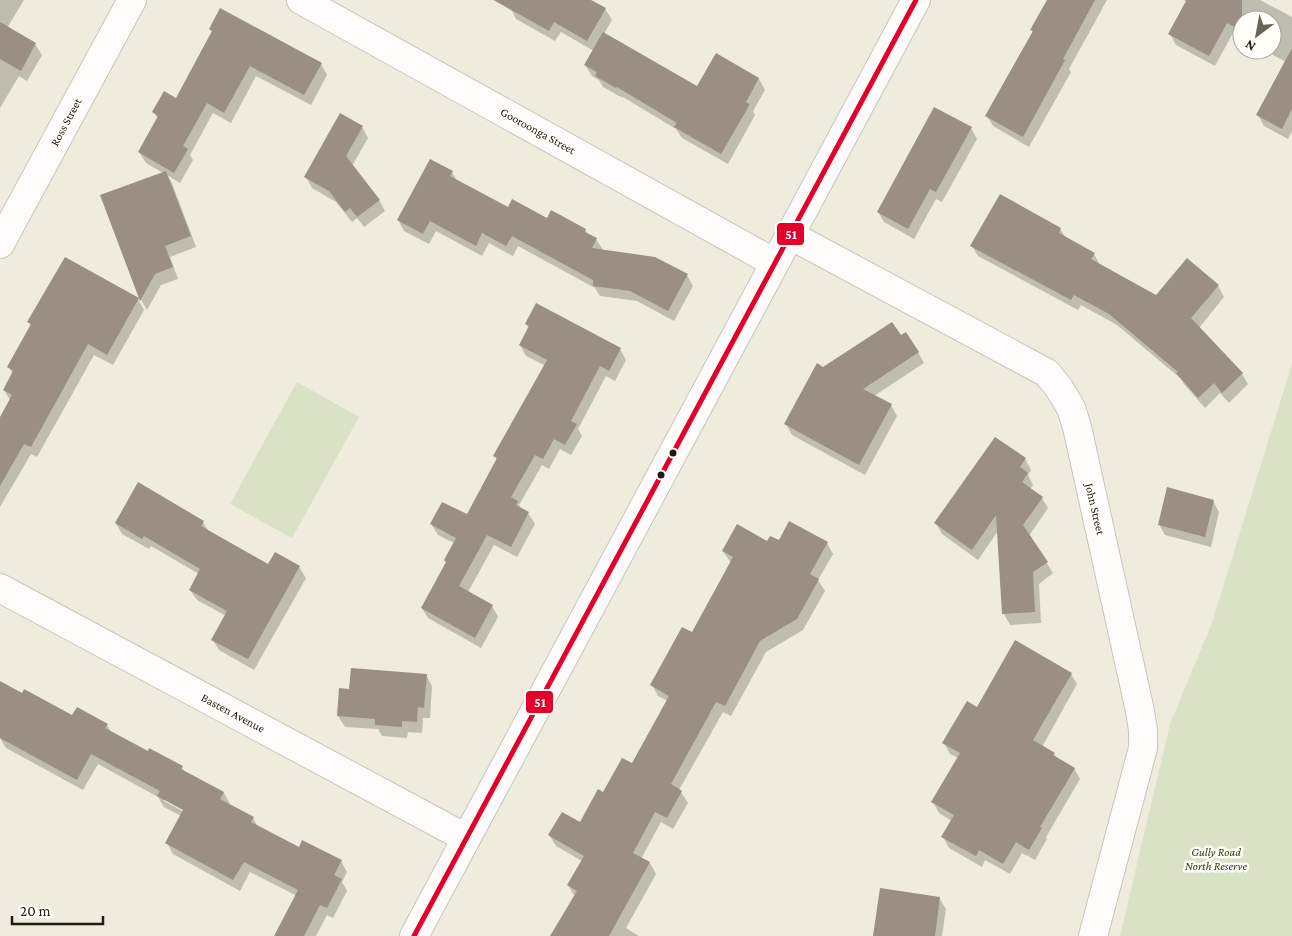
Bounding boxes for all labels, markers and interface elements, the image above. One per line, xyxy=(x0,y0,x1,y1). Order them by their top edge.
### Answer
north arrow xyxy=(1232,10,1282,60)
text: N xyxy=(1241,36,1258,55)
street label: Ross Street xyxy=(48,95,85,148)
street label: Gooroonga Street xyxy=(498,105,579,158)
line badge: 51 xyxy=(776,222,805,246)
text: 51 xyxy=(785,226,797,242)
unlabelled marker xyxy=(668,448,678,458)
unlabelled marker xyxy=(656,470,666,480)
street label: John Street xyxy=(1082,481,1108,537)
street label: Basten Avenue xyxy=(199,690,267,736)
line badge: 51 xyxy=(525,690,554,714)
text: 51 xyxy=(534,694,546,710)
park label: Gully Road North Reserve xyxy=(1185,845,1247,873)
scale bar xyxy=(12,894,104,926)
text: 20 m xyxy=(20,903,51,919)

